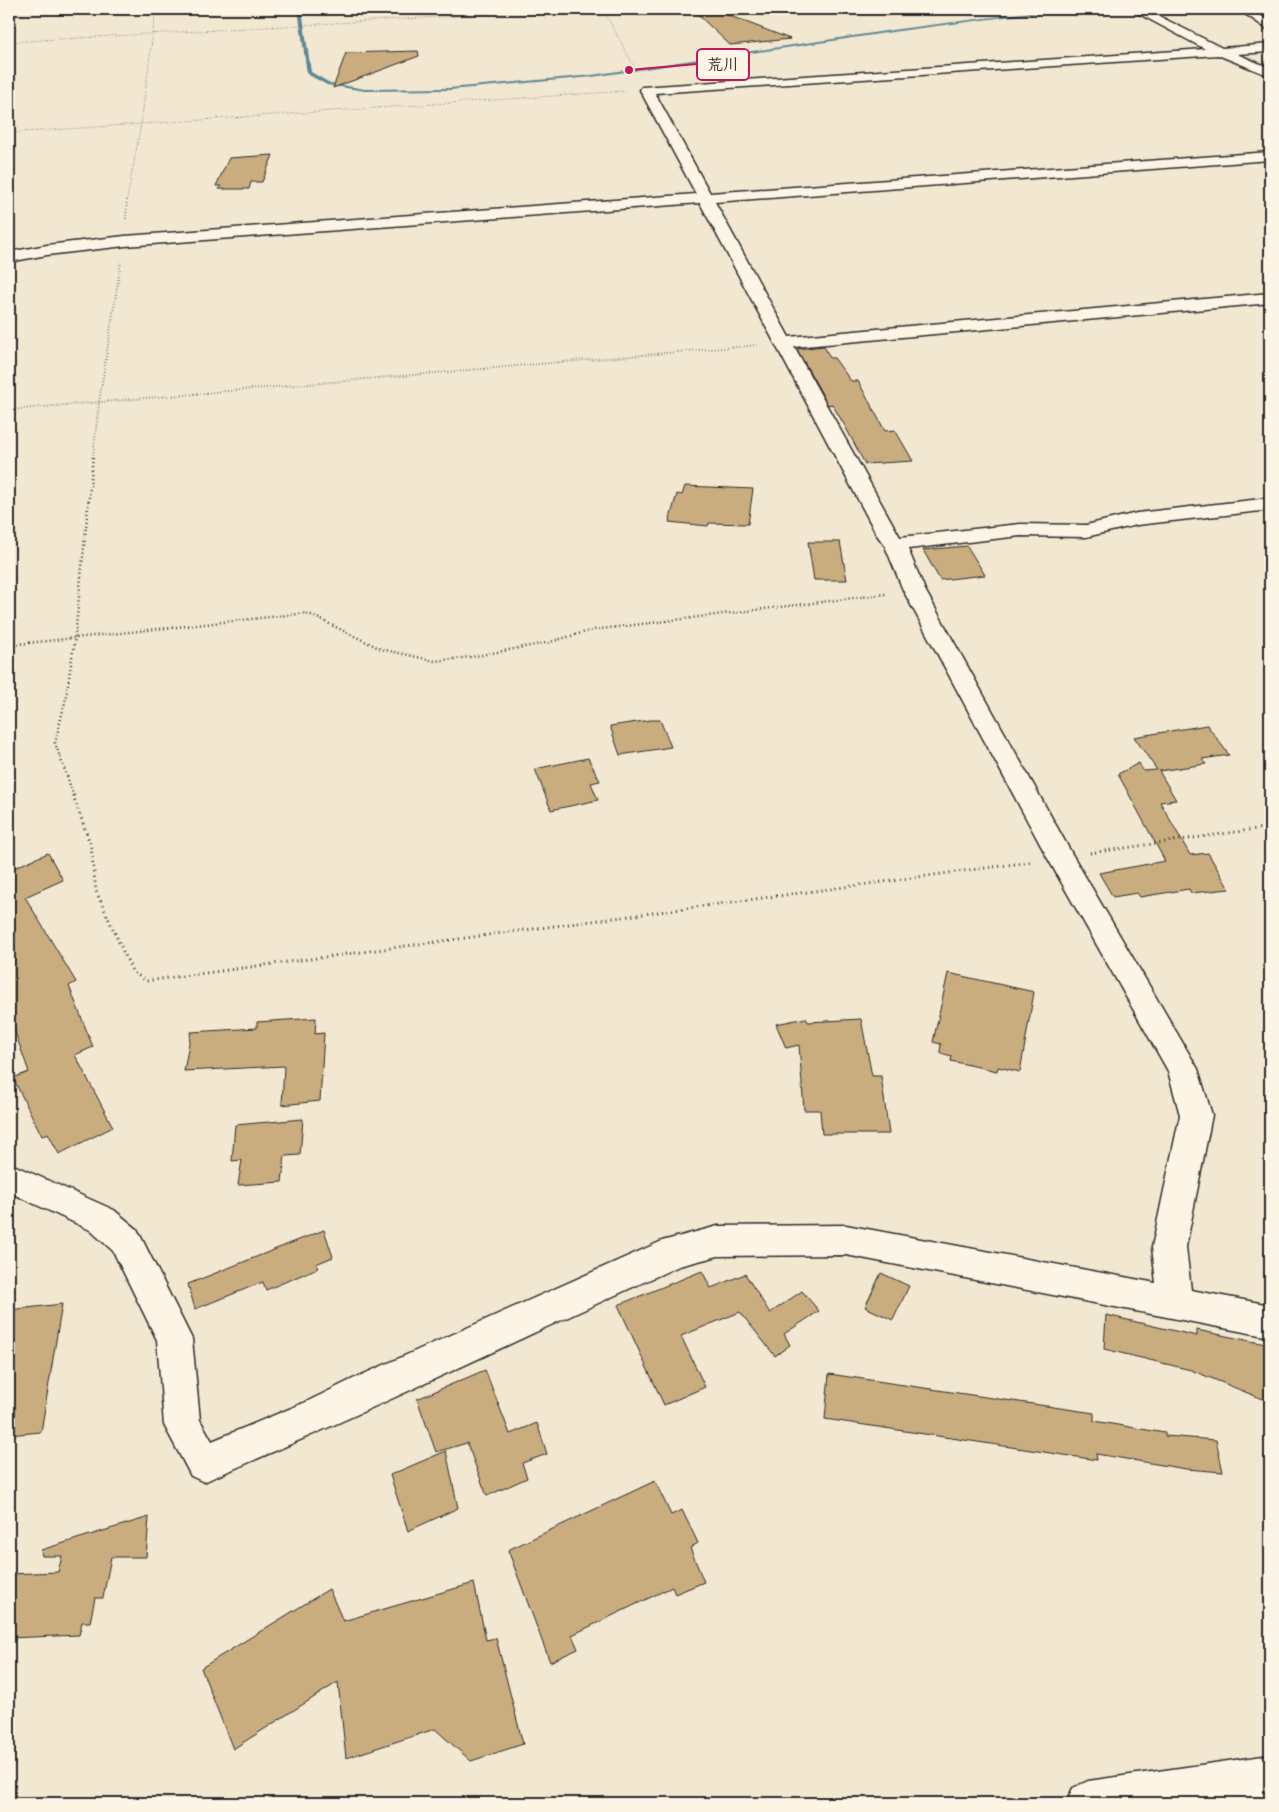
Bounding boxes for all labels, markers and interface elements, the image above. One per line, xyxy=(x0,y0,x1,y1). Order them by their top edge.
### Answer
callout: 荒川 xyxy=(697,49,749,80)
text: 荒川 xyxy=(707,54,739,76)

